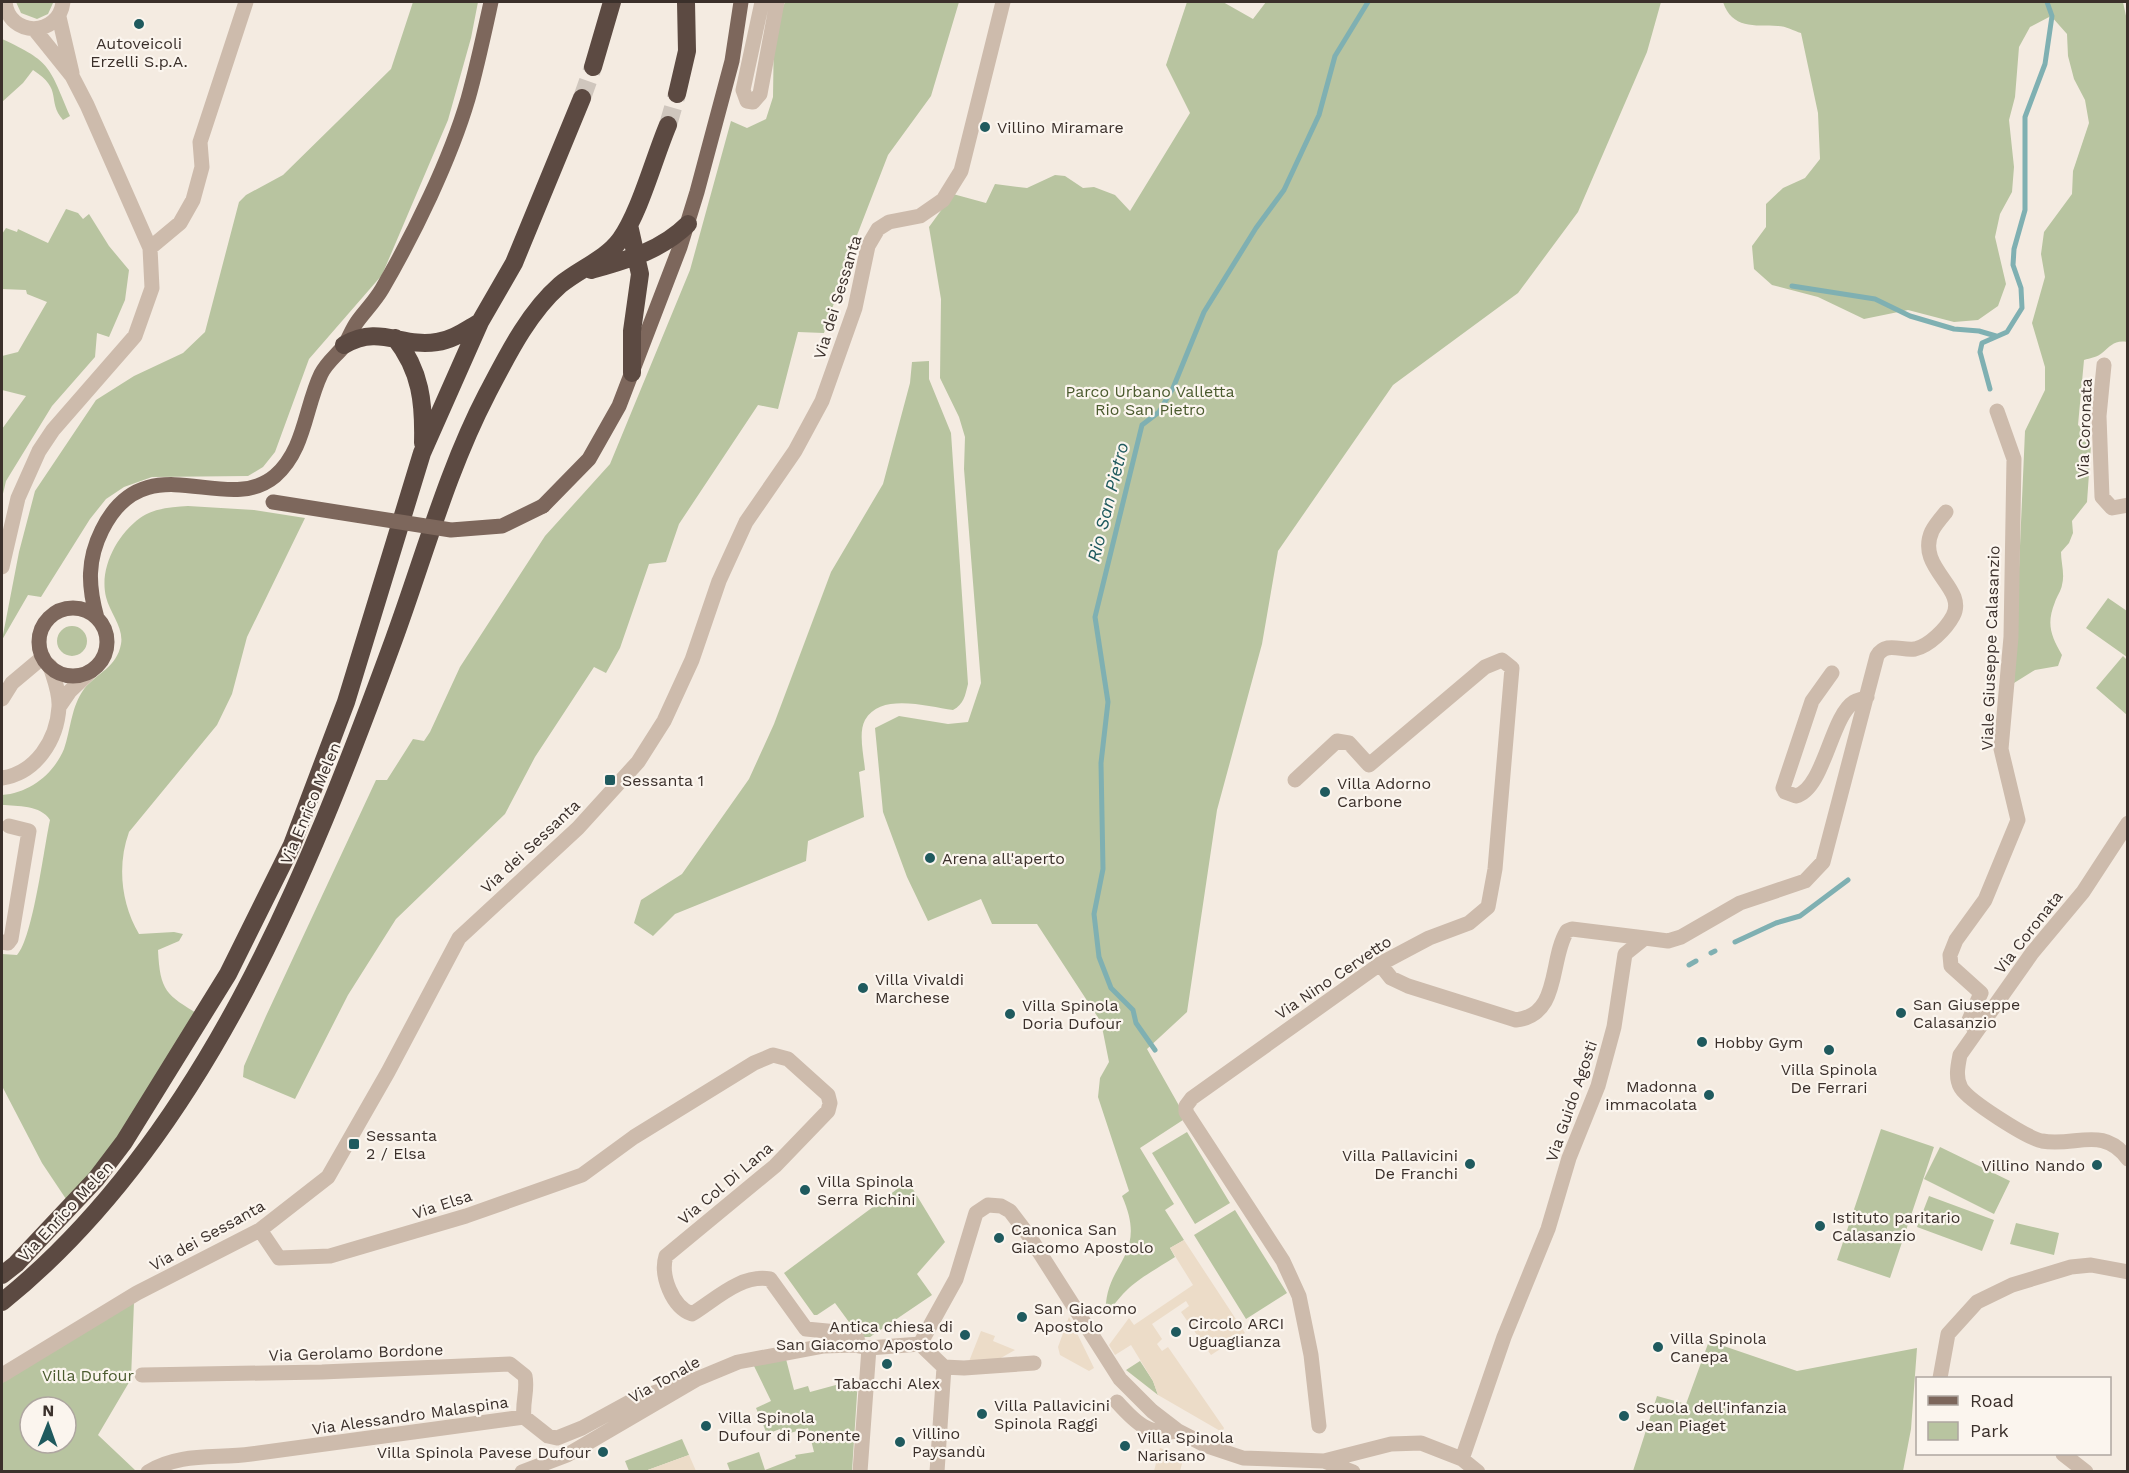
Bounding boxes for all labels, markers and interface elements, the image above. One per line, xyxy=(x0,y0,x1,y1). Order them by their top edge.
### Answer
marker: Autoveicoli Erzelli S.p.A. xyxy=(132,17,146,31)
place label: Autoveicoli Erzelli S.p.A. xyxy=(90,34,188,71)
place label: Villino Miramare xyxy=(997,118,1124,137)
marker: Villino Miramare xyxy=(978,120,992,134)
street label: Via dei Sessanta xyxy=(810,233,865,361)
street label: Via Coronata xyxy=(2073,378,2096,478)
park label: Parco Urbano Valletta Rio San Pietro xyxy=(1065,382,1235,419)
water label: Rio San Pietro xyxy=(1083,440,1132,564)
street label: Viale Giuseppe Calasanzio xyxy=(1977,545,2004,751)
street label: Via Enrico Melen xyxy=(276,739,345,867)
place label: Sessanta 1 xyxy=(622,771,704,790)
marker: Sessanta 1 xyxy=(603,773,617,787)
place label: Villa Adorno Carbone xyxy=(1337,774,1431,811)
marker: Villa Adorno Carbone xyxy=(1318,785,1332,799)
street label: Via dei Sessanta xyxy=(477,796,584,897)
place label: Arena all'aperto xyxy=(942,849,1065,868)
marker: Arena all'aperto xyxy=(923,851,937,865)
street label: Via Coronata xyxy=(1990,887,2067,977)
street label: Via Nino Cervetto xyxy=(1272,932,1395,1023)
place label: Villa Vivaldi Marchese xyxy=(875,970,964,1007)
marker: Villa Vivaldi Marchese xyxy=(856,981,870,995)
place label: San Giuseppe Calasanzio xyxy=(1913,995,2020,1032)
place label: Villa Spinola Doria Dufour xyxy=(1022,996,1122,1033)
marker: San Giuseppe Calasanzio xyxy=(1894,1006,1908,1020)
marker: Villa Spinola Doria Dufour xyxy=(1003,1007,1017,1021)
place label: Hobby Gym xyxy=(1714,1033,1803,1052)
marker: Hobby Gym xyxy=(1695,1035,1709,1049)
street label: Via Guido Agosti xyxy=(1542,1038,1601,1164)
marker: Villa Spinola De Ferrari xyxy=(1822,1043,1836,1057)
place label: Villa Spinola De Ferrari xyxy=(1781,1060,1877,1097)
place label: Madonna immacolata xyxy=(1605,1077,1697,1114)
marker: Madonna immacolata xyxy=(1702,1088,1716,1102)
place label: Sessanta 2 / Elsa xyxy=(366,1126,437,1163)
marker: Sessanta 2 / Elsa xyxy=(347,1137,361,1151)
street label: Via Col Di Lana xyxy=(674,1138,777,1229)
place label: Villa Pallavicini De Franchi xyxy=(1342,1146,1458,1183)
place label: Villino Nando xyxy=(1981,1156,2085,1175)
street label: Via Enrico Melen xyxy=(14,1157,117,1266)
marker: Villa Pallavicini De Franchi xyxy=(1463,1157,1477,1171)
marker: Villino Nando xyxy=(2090,1158,2104,1172)
place label: Villa Spinola Serra Richini xyxy=(817,1172,916,1209)
marker: Villa Spinola Serra Richini xyxy=(798,1183,812,1197)
street label: Via Elsa xyxy=(410,1186,474,1223)
street label: Via dei Sessanta xyxy=(146,1196,268,1275)
place label: Istituto paritario Calasanzio xyxy=(1832,1208,1960,1245)
marker: Istituto paritario Calasanzio xyxy=(1813,1219,1827,1233)
place label: Canonica San Giacomo Apostolo xyxy=(1011,1220,1154,1257)
marker: Canonica San Giacomo Apostolo xyxy=(992,1231,1006,1245)
place label: San Giacomo Apostolo xyxy=(1034,1299,1137,1336)
marker: San Giacomo Apostolo xyxy=(1015,1310,1029,1324)
place label: Circolo ARCI Uguaglianza xyxy=(1188,1314,1284,1351)
place label: Antica chiesa di San Giacomo Apostolo xyxy=(776,1317,953,1354)
marker: Circolo ARCI Uguaglianza xyxy=(1169,1325,1183,1339)
marker: Antica chiesa di San Giacomo Apostolo xyxy=(958,1328,972,1342)
place label: Villa Spinola Canepa xyxy=(1670,1329,1766,1366)
street label: Via Gerolamo Bordone xyxy=(268,1340,444,1365)
marker: Villa Spinola Canepa xyxy=(1651,1340,1665,1354)
street label: Via Tonale xyxy=(625,1352,703,1407)
marker: Tabacchi Alex xyxy=(880,1357,894,1371)
park label: Villa Dufour xyxy=(42,1366,134,1385)
place label: Tabacchi Alex xyxy=(834,1374,940,1393)
legend xyxy=(1916,1377,2111,1455)
text: Road xyxy=(1970,1390,2014,1411)
street label: Via Alessandro Malaspina xyxy=(311,1392,510,1439)
north arrow xyxy=(18,1395,78,1455)
place label: Villa Pallavicini Spinola Raggi xyxy=(994,1396,1110,1433)
place label: Scuola dell'infanzia Jean Piaget xyxy=(1636,1398,1787,1435)
text: N xyxy=(42,1401,54,1420)
marker: Villa Pallavicini Spinola Raggi xyxy=(975,1407,989,1421)
place label: Villa Spinola Dufour di Ponente xyxy=(718,1408,860,1445)
marker: Scuola dell'infanzia Jean Piaget xyxy=(1617,1409,1631,1423)
marker: Villa Spinola Dufour di Ponente xyxy=(699,1419,713,1433)
text: Park xyxy=(1970,1420,2009,1441)
place label: Villino Paysandù xyxy=(912,1424,986,1461)
place label: Villa Spinola Narisano xyxy=(1137,1428,1233,1465)
marker: Villino Paysandù xyxy=(893,1435,907,1449)
marker: Villa Spinola Narisano xyxy=(1118,1439,1132,1453)
place label: Villa Spinola Pavese Dufour xyxy=(377,1443,591,1462)
marker: Villa Spinola Pavese Dufour xyxy=(596,1445,610,1459)

